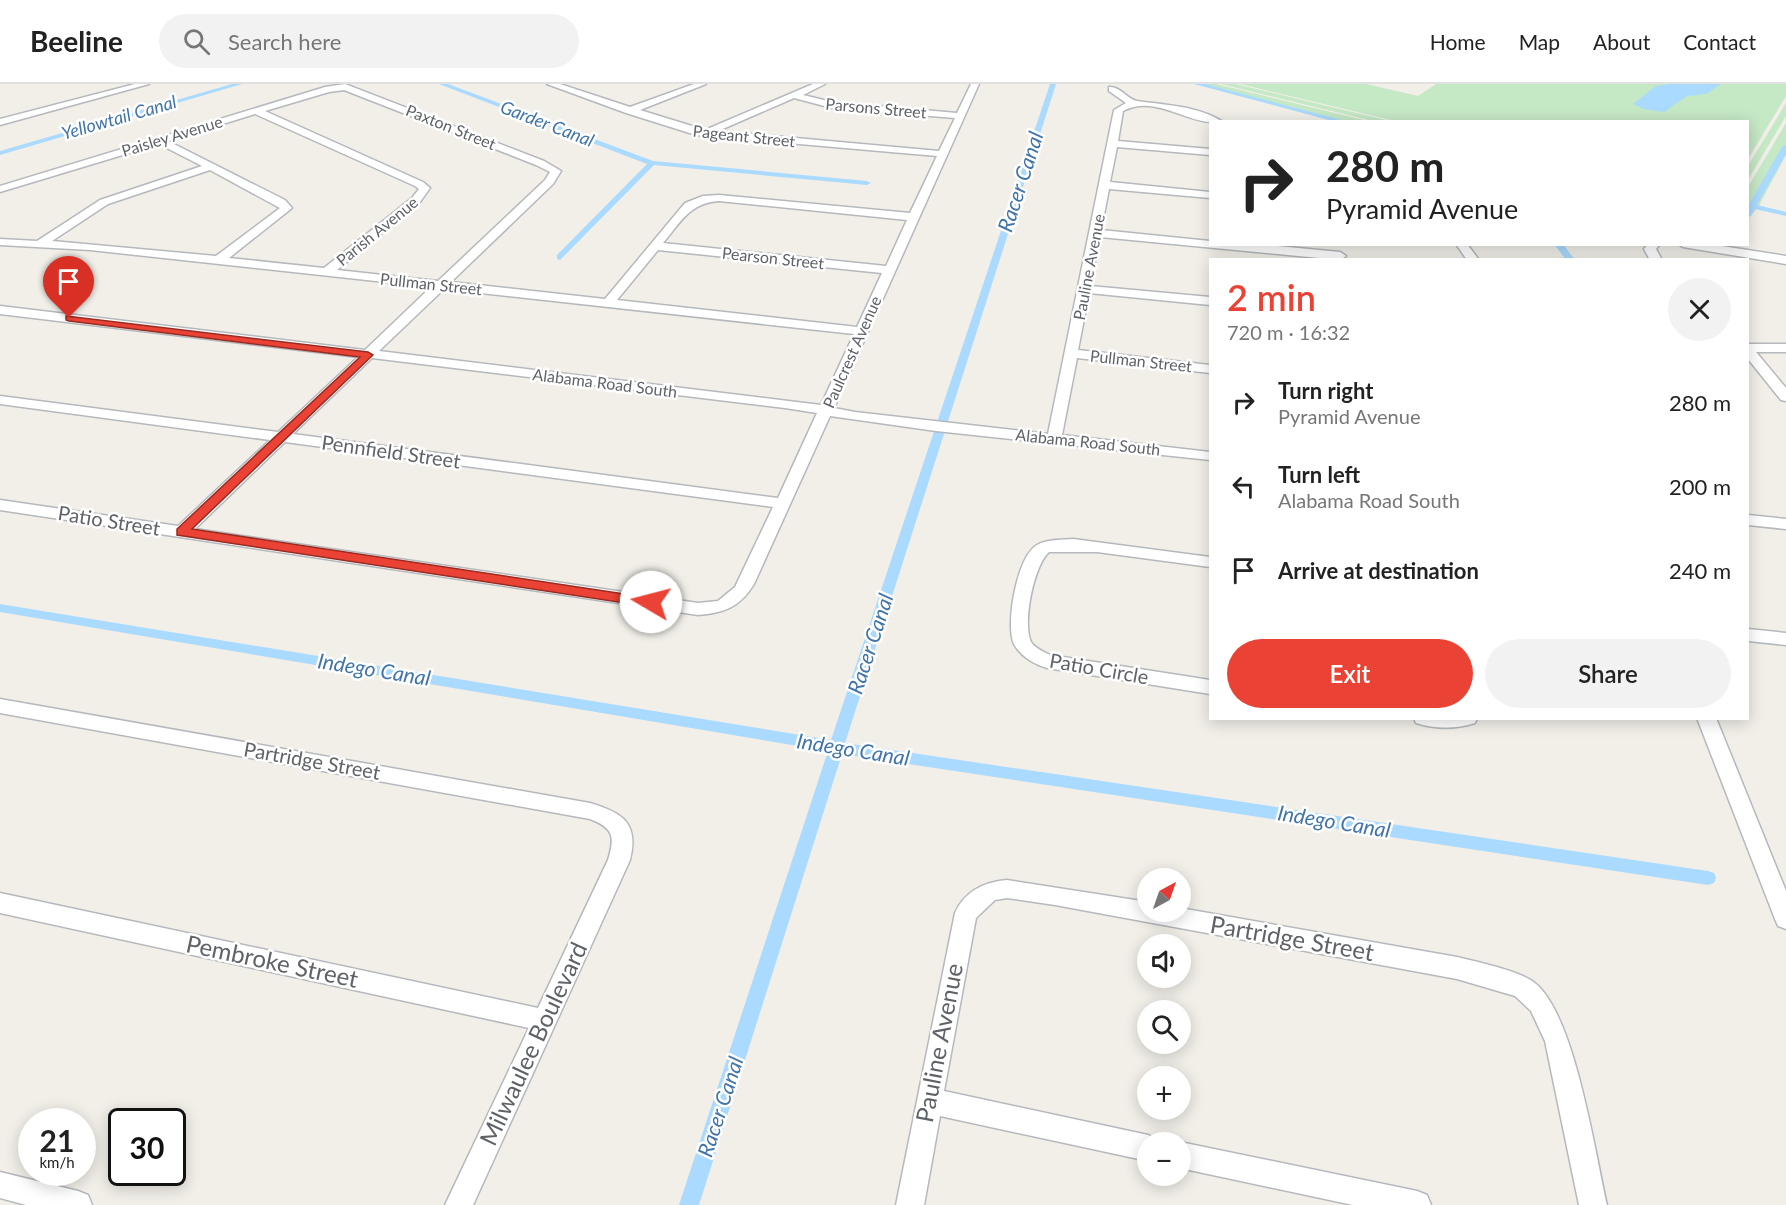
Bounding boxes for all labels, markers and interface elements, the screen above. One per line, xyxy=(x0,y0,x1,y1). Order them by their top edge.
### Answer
search box xyxy=(159,14,579,68)
text: Beeline xyxy=(30,24,123,58)
icon: search xyxy=(180,25,213,58)
text: Search here xyxy=(228,28,341,55)
text: Home xyxy=(1430,29,1486,54)
text: Map xyxy=(1519,29,1560,54)
text: About xyxy=(1593,29,1650,54)
text: Contact xyxy=(1683,29,1756,54)
water label: Yellowtail Canal xyxy=(59,90,179,144)
street label: Parsons Street xyxy=(825,94,928,121)
water label: Garder Canal xyxy=(497,95,597,151)
street label: Paxton Street xyxy=(403,100,499,153)
street label: Paisley Avenue xyxy=(119,111,225,160)
street label: Pageant Street xyxy=(692,121,796,150)
water label: Racer Canal xyxy=(992,128,1048,235)
text: 280 m xyxy=(1326,141,1444,191)
icon: right xyxy=(1227,144,1305,222)
street label: Parish Avenue xyxy=(332,192,421,269)
text: Pyramid Avenue xyxy=(1326,192,1518,225)
street label: Pauline Avenue xyxy=(1069,212,1108,322)
street label: Pearson Street xyxy=(721,243,825,272)
pin xyxy=(43,256,94,318)
icon: arrive xyxy=(52,265,85,298)
street label: Pullman Street xyxy=(379,269,483,298)
text: 2 min xyxy=(1227,275,1316,319)
button: close xyxy=(1668,278,1731,341)
street label: Paulcrest Avenue xyxy=(818,293,885,411)
text: 720 m · 16:32 xyxy=(1227,320,1350,344)
street label: Pullman Street xyxy=(1089,346,1193,375)
street label: Alabama Road South xyxy=(532,364,678,401)
text: Turn right xyxy=(1278,377,1373,404)
icon: right xyxy=(1227,386,1260,419)
text: 280 m xyxy=(1669,389,1731,416)
text: Pyramid Avenue xyxy=(1278,404,1421,428)
street label: Alabama Road South xyxy=(1015,424,1161,459)
street label: Pennfield Street xyxy=(320,429,462,473)
text: Turn left xyxy=(1278,461,1360,488)
icon: left xyxy=(1227,470,1260,503)
text: 200 m xyxy=(1669,473,1731,500)
text: Alabama Road South xyxy=(1278,488,1460,512)
street label: Patio Street xyxy=(56,500,162,540)
icon: arrive xyxy=(1227,554,1260,587)
text: Arrive at destination xyxy=(1278,557,1479,584)
text: 240 m xyxy=(1669,557,1731,584)
position arrow xyxy=(619,570,683,634)
water label: Racer Canal xyxy=(842,590,898,697)
button: Exit xyxy=(1227,639,1473,708)
button: Share xyxy=(1485,639,1731,708)
water label: Indego Canal xyxy=(316,647,433,690)
street label: Patio Circle xyxy=(1048,648,1151,689)
water label: Indego Canal xyxy=(795,727,912,770)
street label: Partridge Street xyxy=(242,736,382,784)
water label: Indego Canal xyxy=(1276,799,1393,842)
north arrow xyxy=(1137,868,1191,922)
map controls xyxy=(1137,868,1191,1186)
street label: Partridge Street xyxy=(1208,909,1377,966)
street label: Pembroke Street xyxy=(184,928,361,993)
button: sound xyxy=(1137,934,1191,988)
street label: Milwaulee Boulevard xyxy=(473,937,592,1150)
street label: Pauline Avenue xyxy=(909,961,968,1125)
button: search xyxy=(1137,1000,1191,1054)
water label: Racer Canal xyxy=(692,1053,748,1160)
button: + xyxy=(1137,1066,1191,1120)
speed limit sign: 30 xyxy=(108,1108,186,1186)
text: 21 xyxy=(40,1122,74,1158)
button: − xyxy=(1137,1132,1191,1186)
text: km/h xyxy=(39,1153,75,1171)

